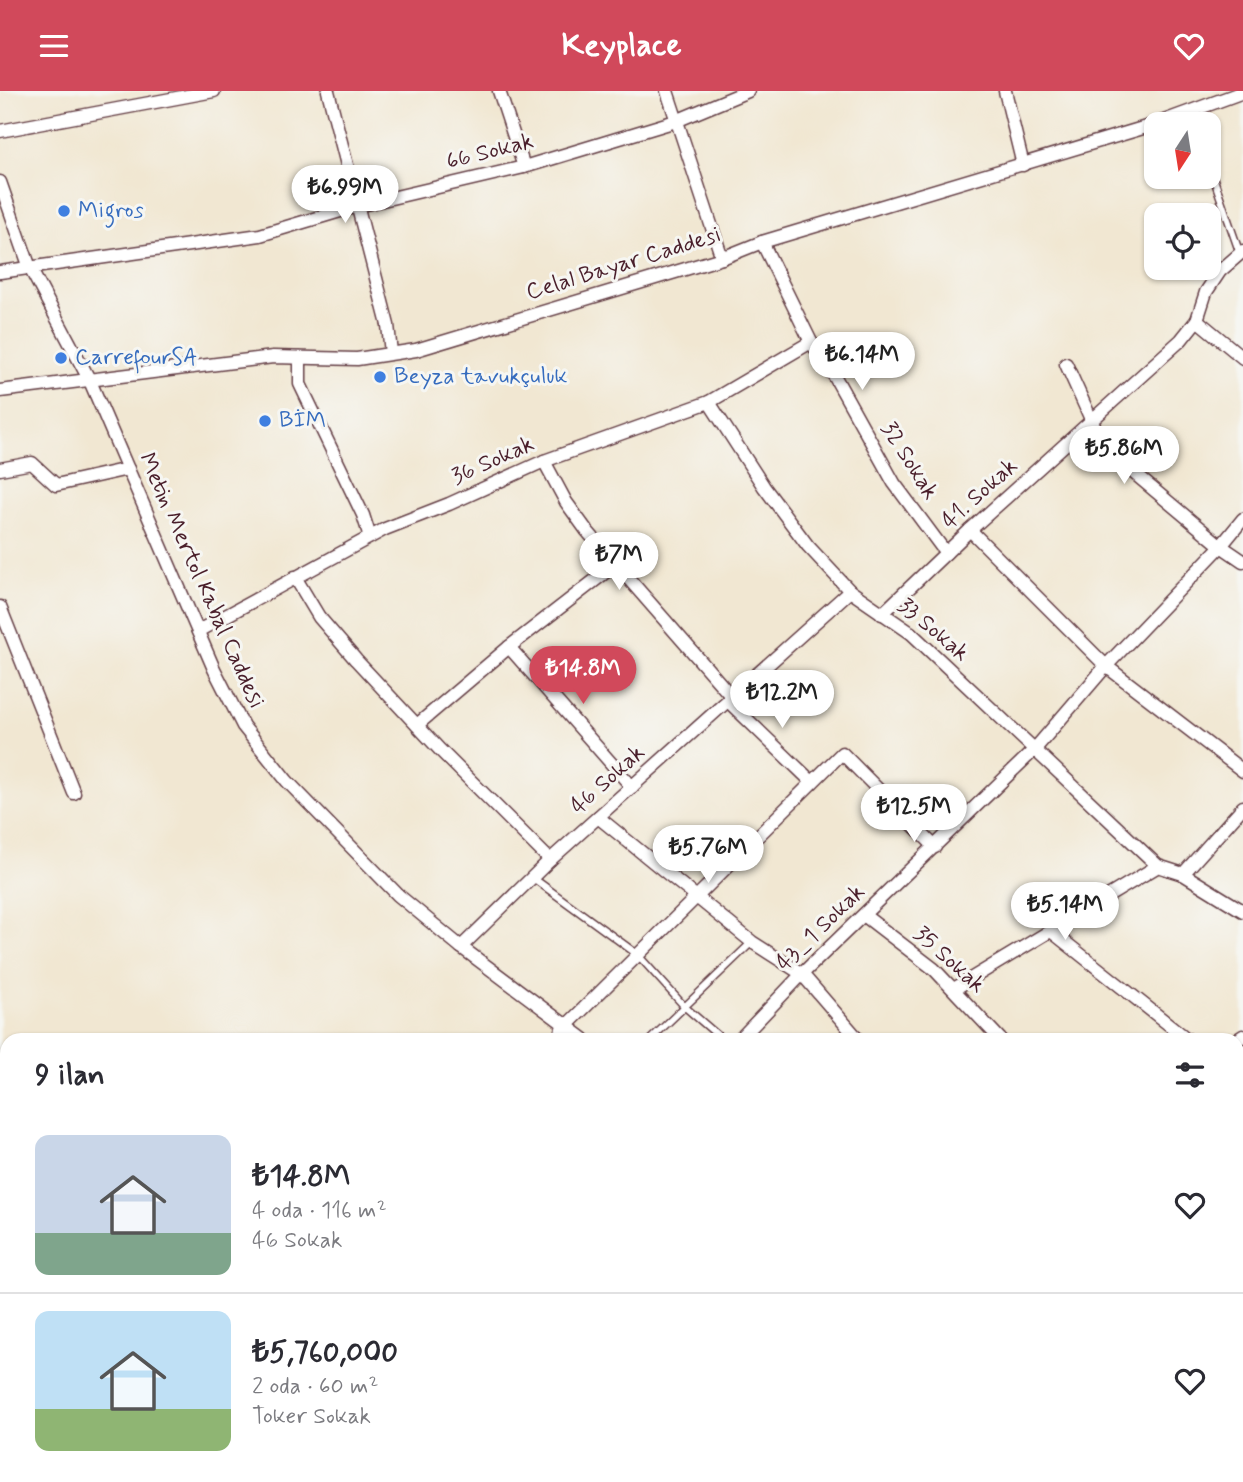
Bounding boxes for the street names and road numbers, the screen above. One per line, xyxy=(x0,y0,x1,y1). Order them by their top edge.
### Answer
street label: 66 Sokak xyxy=(443,127,537,177)
street label: Celal Bayar Caddesi xyxy=(523,220,725,308)
street label: 32 Sokak xyxy=(873,416,945,506)
street label: 36 Sokak xyxy=(447,429,539,493)
street label: Metin Mertol Kabal Caddesi xyxy=(131,448,271,714)
street label: 41. Sokak xyxy=(936,452,1024,536)
street label: 33 Sokak xyxy=(891,591,975,669)
street label: 46 Sokak xyxy=(564,739,652,821)
street label: 43_1 Sokak xyxy=(770,878,872,978)
street label: 35 Sokak xyxy=(907,920,991,1000)

